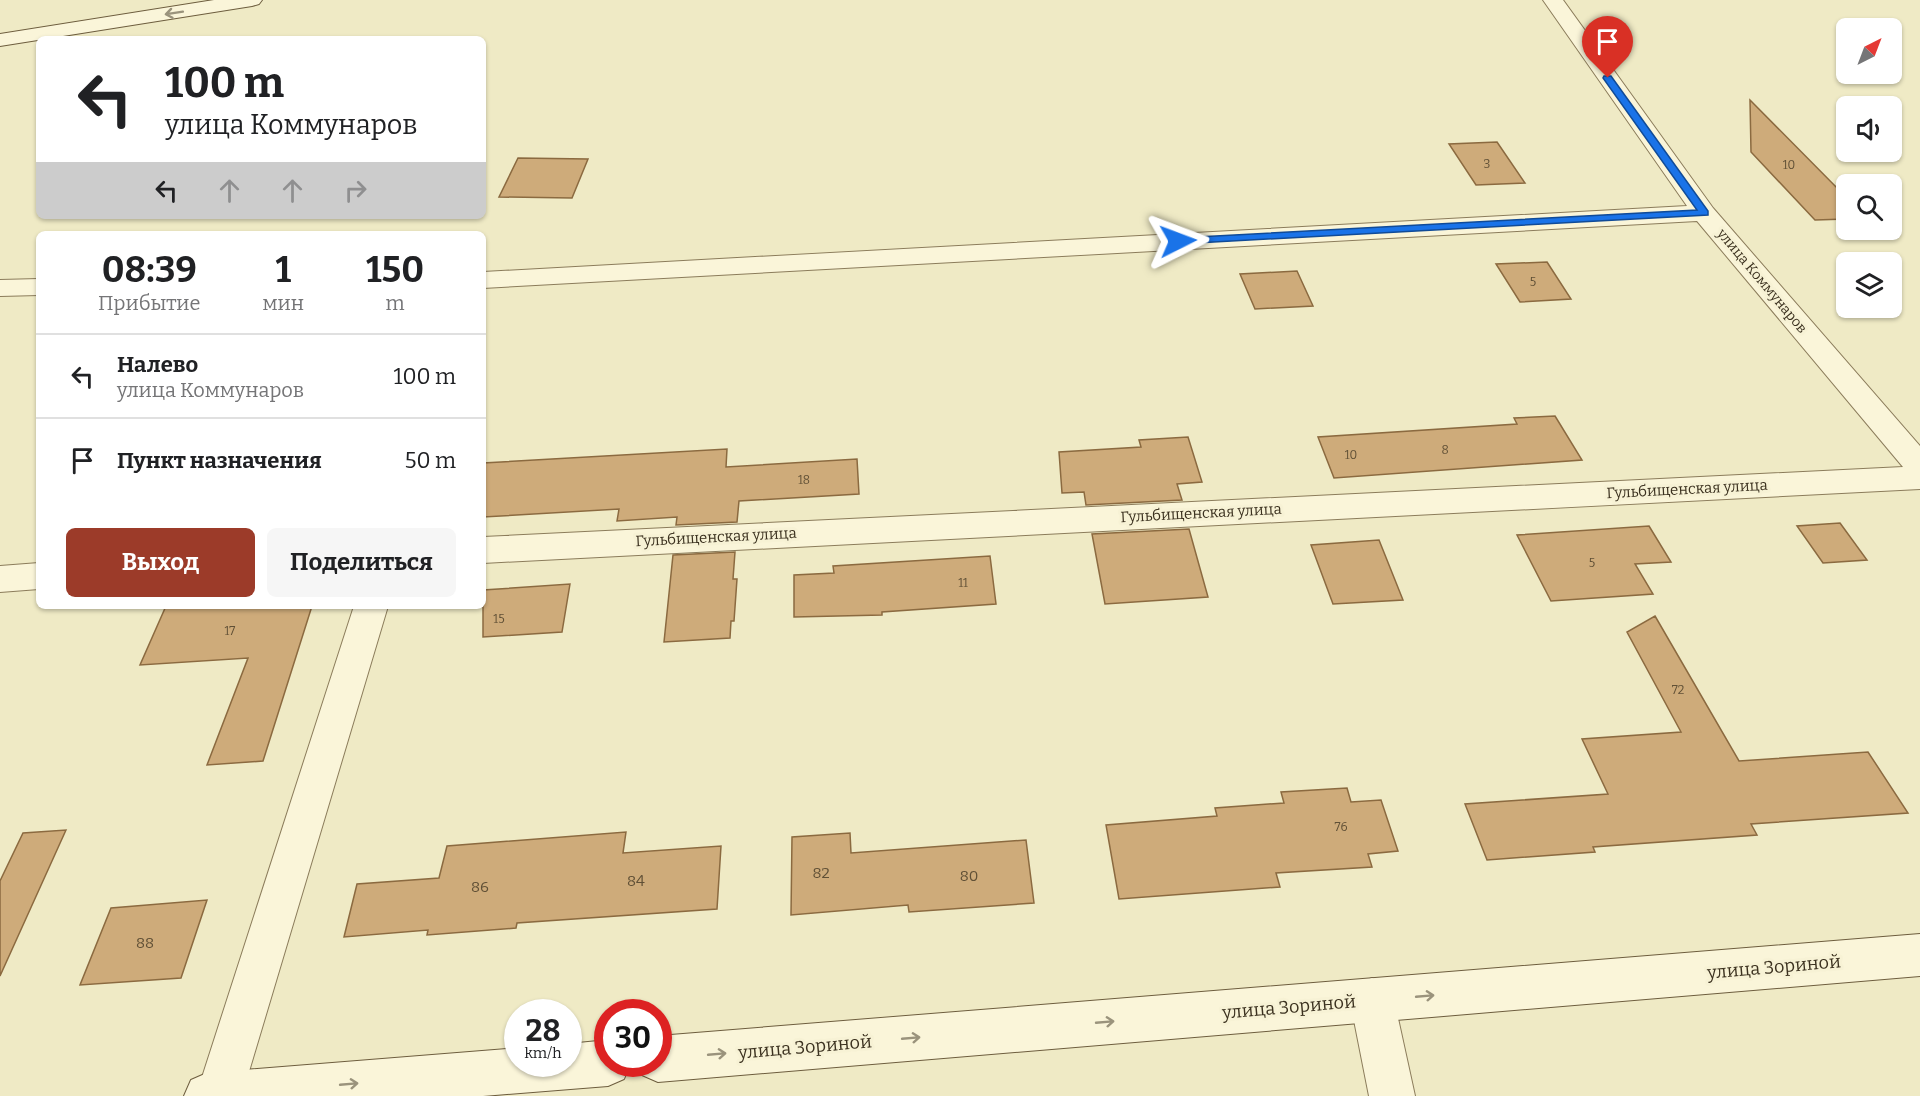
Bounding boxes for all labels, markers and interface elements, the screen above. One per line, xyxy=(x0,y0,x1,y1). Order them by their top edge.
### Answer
one-way arrow xyxy=(164,7,184,18)
pin xyxy=(1582,16,1633,78)
north arrow xyxy=(1836,18,1902,84)
map controls xyxy=(1836,18,1902,318)
icon: arrive xyxy=(1591,25,1624,58)
text: 100 m xyxy=(165,58,284,108)
icon: left xyxy=(66,60,144,138)
button: sound xyxy=(1836,96,1902,162)
text: улица Коммунаров xyxy=(165,109,418,141)
house number: 3 xyxy=(1484,157,1491,171)
house number: 10 xyxy=(1783,158,1795,172)
icon: left xyxy=(150,174,183,207)
icon: ahead xyxy=(213,174,246,207)
icon: ahead xyxy=(276,174,309,207)
icon: right xyxy=(339,174,372,207)
button: search xyxy=(1836,174,1902,240)
position arrow xyxy=(1146,209,1210,273)
street label: улица Коммунаров xyxy=(1713,225,1811,337)
text: 08:39 xyxy=(102,248,197,292)
text: 1 xyxy=(275,248,291,292)
text: 150 xyxy=(366,248,424,292)
button: layers xyxy=(1836,252,1902,318)
house number: 5 xyxy=(1530,275,1536,289)
text: Прибытие xyxy=(98,291,200,315)
text: мин xyxy=(262,291,304,315)
text: m xyxy=(385,291,404,315)
text: Налево xyxy=(117,351,198,378)
icon: left xyxy=(66,360,99,393)
text: 100 m xyxy=(393,363,456,390)
text: улица Коммунаров xyxy=(117,378,304,402)
house number: 8 xyxy=(1441,443,1449,457)
icon: arrive xyxy=(66,444,99,477)
text: Пункт назначения xyxy=(117,447,322,474)
text: 50 m xyxy=(405,447,456,474)
house number: 10 xyxy=(1345,448,1357,462)
house number: 18 xyxy=(798,473,810,487)
street label: Гульбищенская улица xyxy=(1606,476,1768,502)
street label: Гульбищенская улица xyxy=(1120,500,1282,526)
street label: Гульбищенская улица xyxy=(635,524,797,550)
button: Выход xyxy=(66,528,255,597)
button: Поделиться xyxy=(267,528,456,597)
house number: 5 xyxy=(1589,556,1595,570)
house number: 11 xyxy=(958,576,968,590)
house number: 15 xyxy=(493,612,505,626)
house number: 17 xyxy=(225,624,235,638)
house number: 72 xyxy=(1672,683,1684,697)
house number: 76 xyxy=(1335,820,1347,834)
house number: 82 xyxy=(812,864,830,882)
house number: 80 xyxy=(960,867,978,885)
house number: 84 xyxy=(627,872,645,890)
house number: 86 xyxy=(471,878,489,896)
house number: 88 xyxy=(136,934,154,952)
street label: улица Зориной xyxy=(1705,950,1842,984)
street label: улица Зориной xyxy=(1220,990,1357,1024)
one-way arrow xyxy=(1415,990,1435,1001)
speed limit sign: 30 xyxy=(594,999,672,1077)
text: 28 xyxy=(526,1013,560,1049)
one-way arrow xyxy=(1095,1016,1115,1027)
street label: улица Зориной xyxy=(736,1030,873,1064)
one-way arrow xyxy=(901,1032,921,1043)
text: km/h xyxy=(524,1044,562,1062)
one-way arrow xyxy=(706,1048,726,1059)
one-way arrow xyxy=(338,1078,358,1089)

